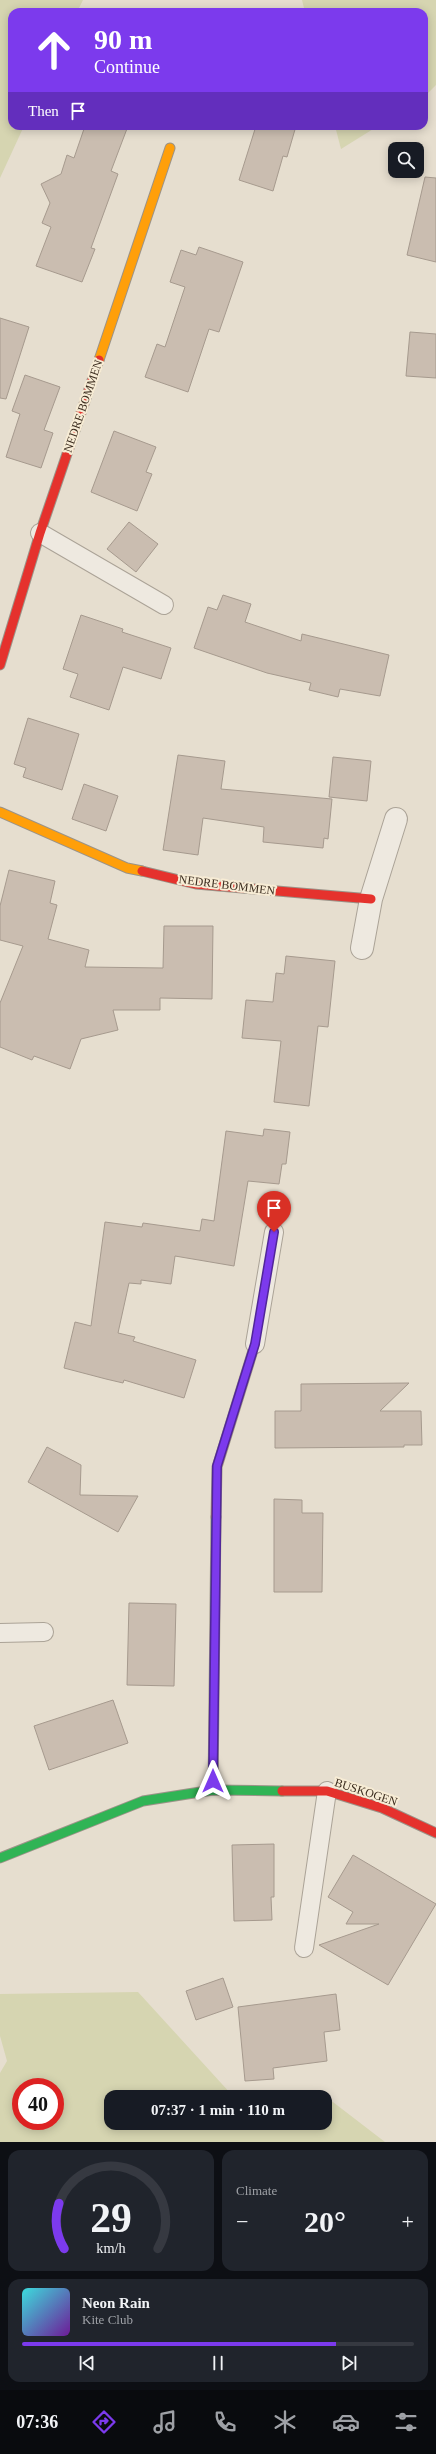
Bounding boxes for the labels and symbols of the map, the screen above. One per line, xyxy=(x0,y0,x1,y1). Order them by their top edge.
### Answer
street label: NEDRE BOMMEN xyxy=(61,358,106,454)
street label: NEDRE BOMMEN xyxy=(178,872,276,898)
pin xyxy=(257,1191,291,1232)
position arrow xyxy=(192,1760,234,1802)
street label: BUSKOGEN xyxy=(333,1775,400,1809)
speed limit sign: 40 xyxy=(12,2078,64,2130)

